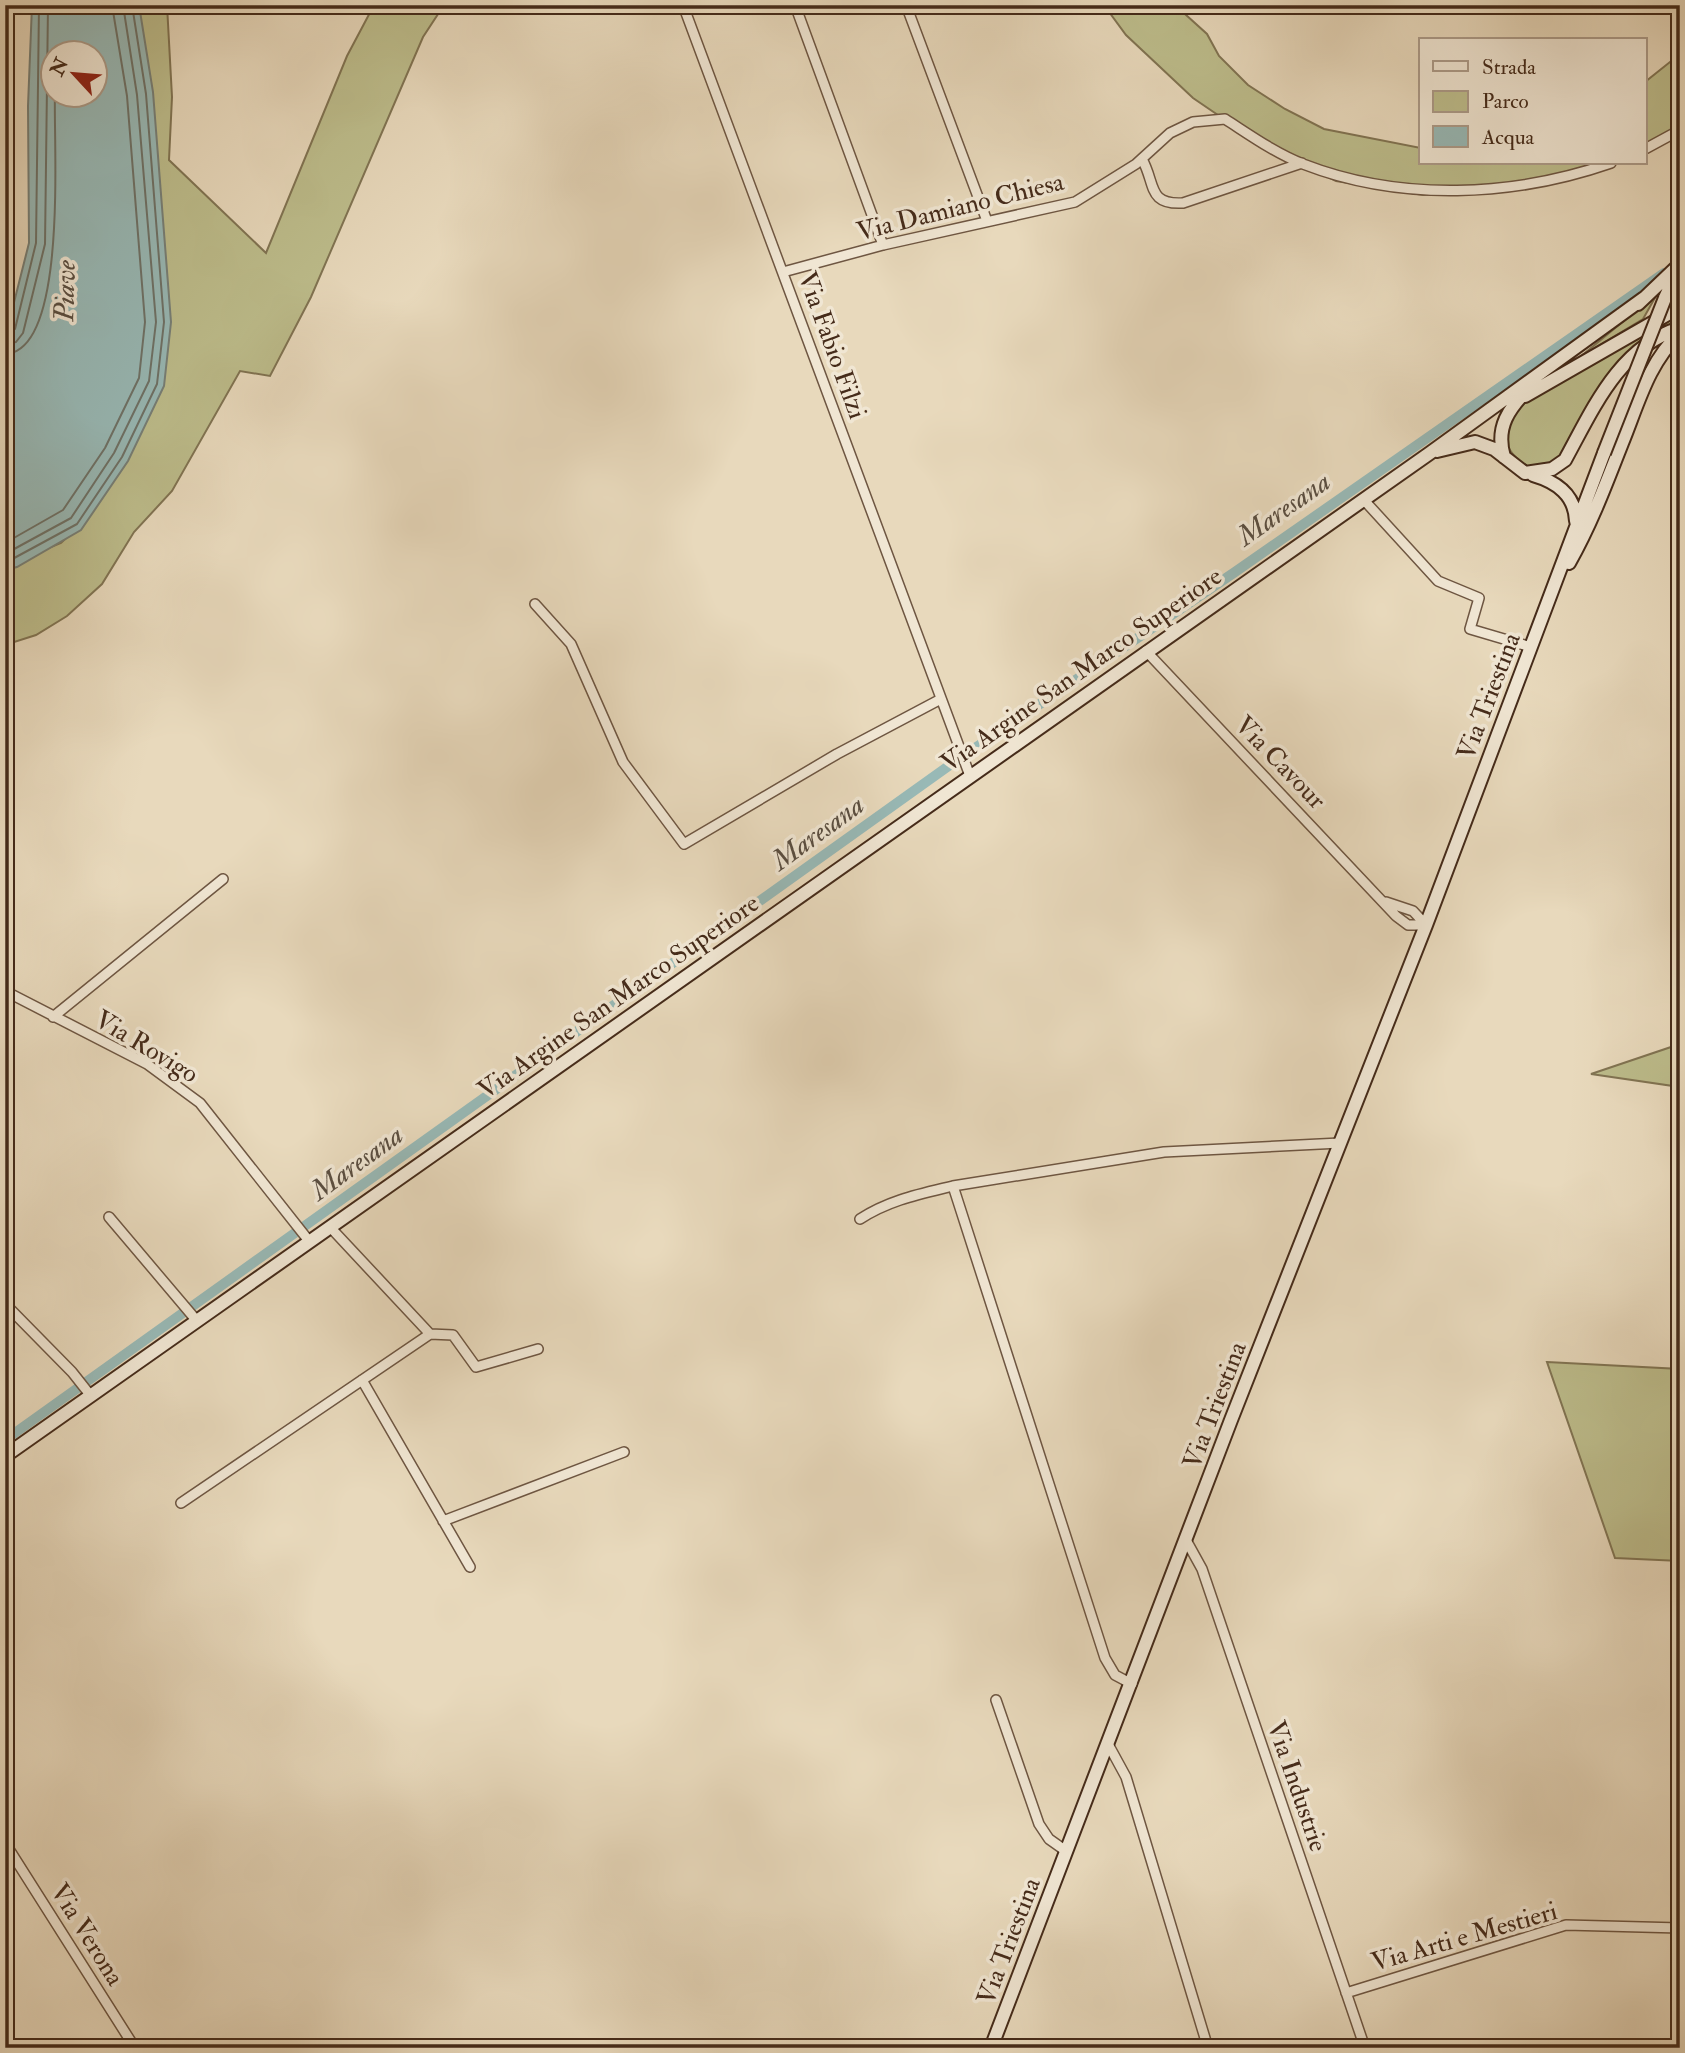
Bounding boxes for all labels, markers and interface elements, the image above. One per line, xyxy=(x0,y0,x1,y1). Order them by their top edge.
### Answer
north arrow xyxy=(38,38,108,108)
legend xyxy=(1419,38,1646,164)
text: N xyxy=(45,53,75,81)
text: Strada xyxy=(1482,54,1536,81)
text: Parco xyxy=(1482,88,1529,115)
text: Acqua xyxy=(1481,124,1535,151)
street label: Via Damiano Chiesa xyxy=(853,166,1067,248)
water label: Piave xyxy=(47,259,84,323)
street label: Via Fabio Filzi xyxy=(791,267,874,423)
water label: Maresana xyxy=(1229,464,1337,555)
street label: Via Argine San Marco Superiore xyxy=(935,560,1229,780)
street label: Via Triestina xyxy=(1450,628,1528,764)
street label: Via Cavour xyxy=(1228,709,1333,816)
water label: Maresana xyxy=(763,788,871,880)
street label: Via Argine San Marco Superiore xyxy=(472,887,766,1107)
street label: Via Rovigo xyxy=(89,1003,204,1090)
water label: Maresana xyxy=(302,1118,410,1210)
street label: Via Triestina xyxy=(1176,1337,1254,1473)
street label: Via Industrie xyxy=(1260,1717,1334,1856)
street label: Via Triestina xyxy=(970,1873,1048,2009)
street label: Via Verona xyxy=(43,1877,131,1992)
street label: Via Arti e Mestieri xyxy=(1368,1895,1561,1979)

